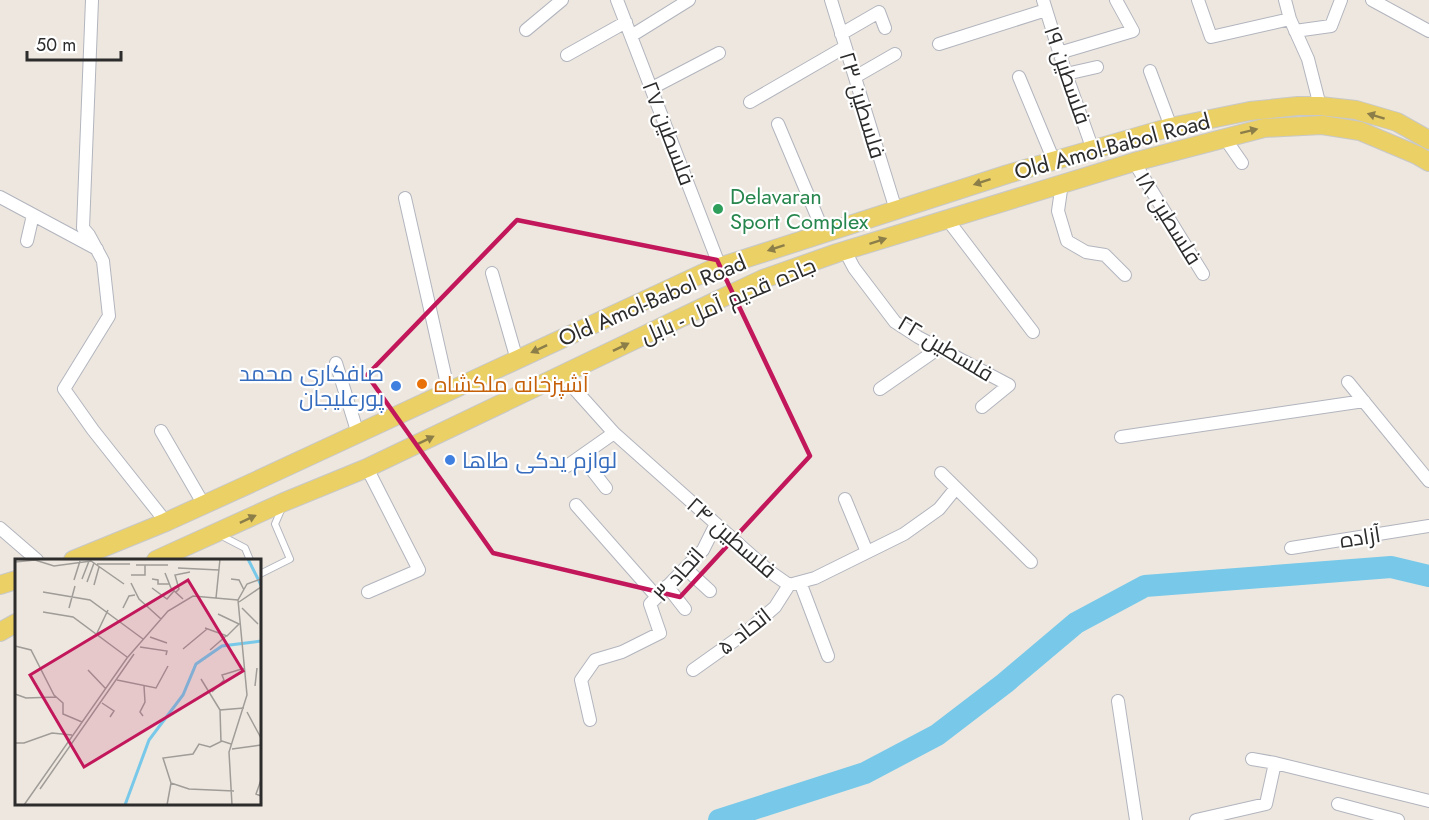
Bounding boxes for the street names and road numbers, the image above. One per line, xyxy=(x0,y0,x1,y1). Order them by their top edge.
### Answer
street label: فلسطین ۱۹ xyxy=(1036,21,1100,129)
street label: فلسطین ۲۳ xyxy=(832,48,894,162)
street label: فلسطین ۲۷ xyxy=(634,76,704,190)
street label: Old Amol-Babol Road xyxy=(1011,104,1213,188)
street label: فلسطین ۱۸ xyxy=(1128,165,1210,271)
street label: Old Amol-Babol Road xyxy=(553,246,751,354)
street label: جاده قدیم آمل - بابل xyxy=(635,249,821,351)
street label: فلسطین ۲۲ xyxy=(892,307,1000,389)
street label: فلسطین ۲۴ xyxy=(680,489,784,585)
street label: آزاده xyxy=(1337,518,1383,556)
street label: اتحاد ۳ xyxy=(645,540,711,608)
street label: اتحاد ۵ xyxy=(710,600,778,662)

